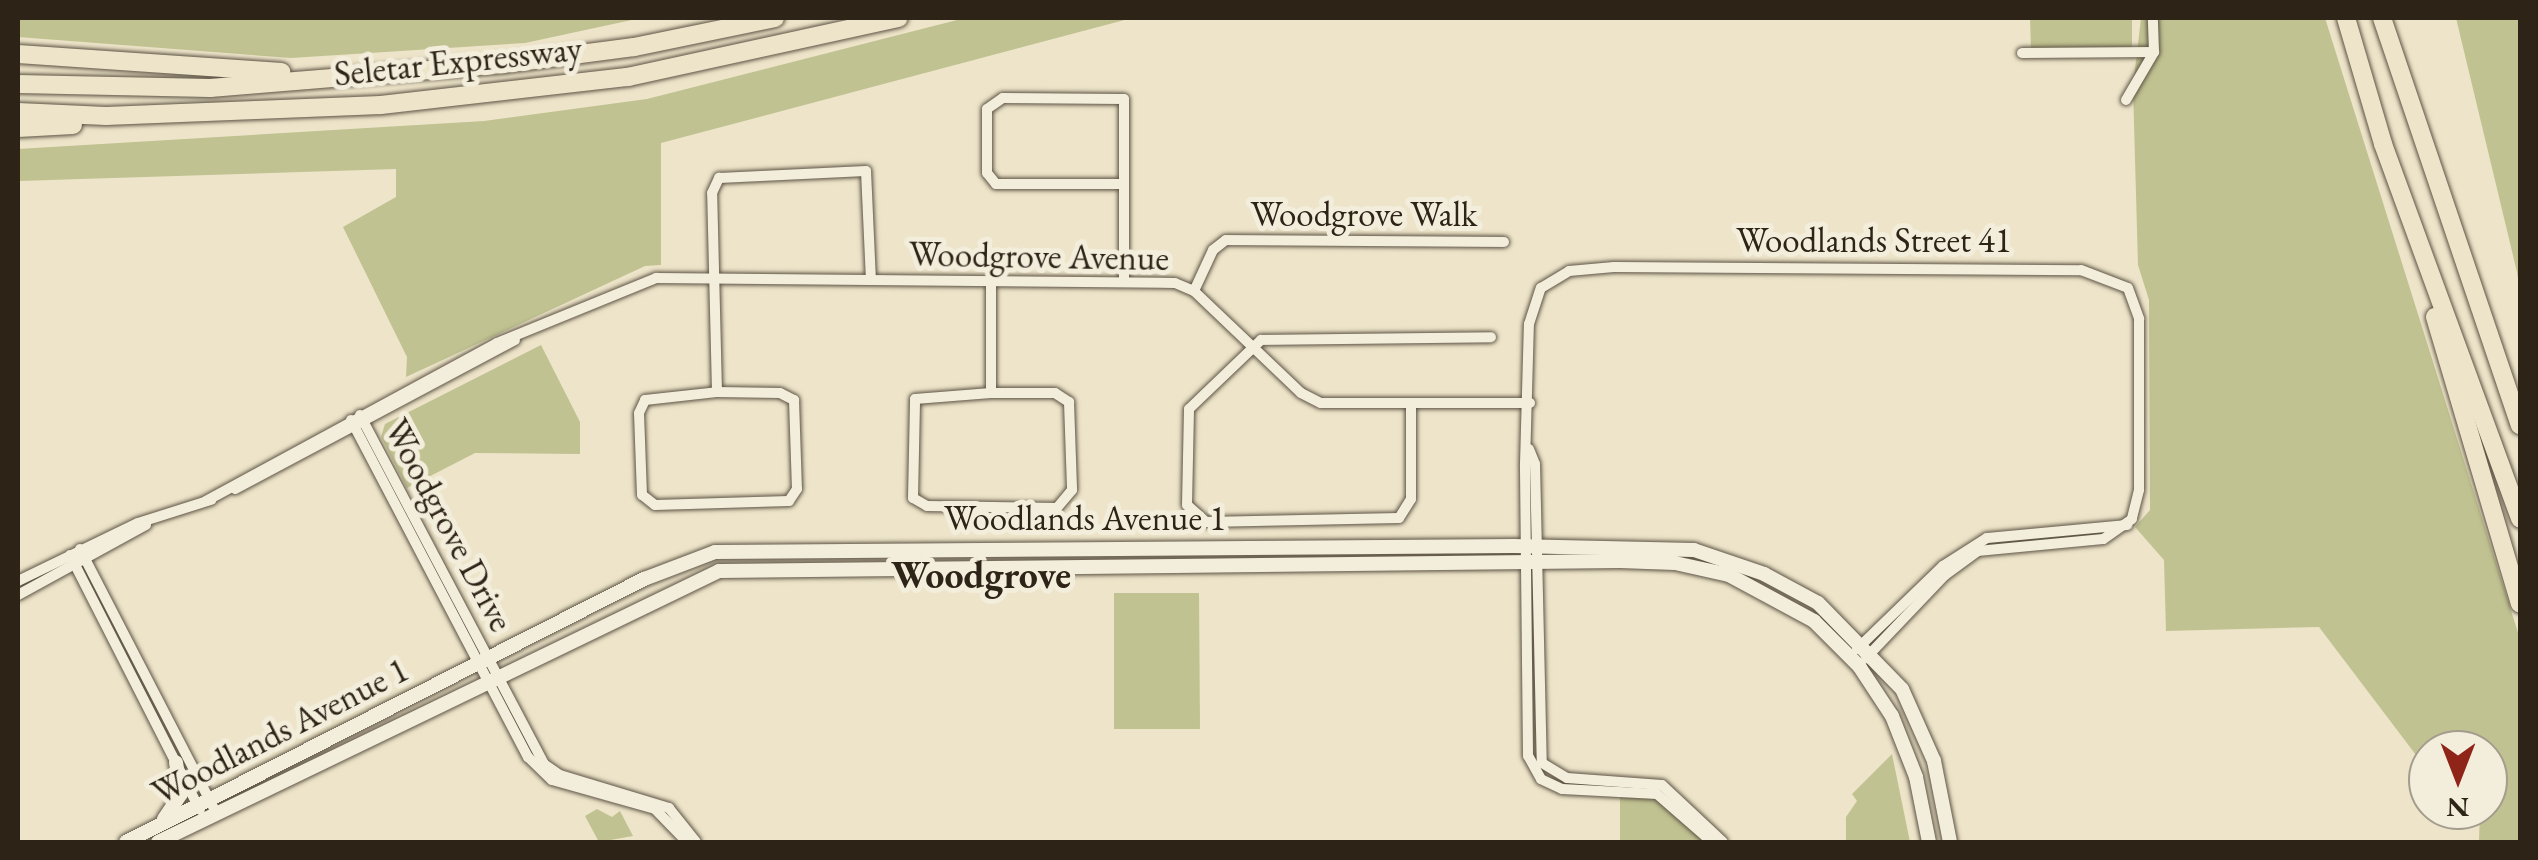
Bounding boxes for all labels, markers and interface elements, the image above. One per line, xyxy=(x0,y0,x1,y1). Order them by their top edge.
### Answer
street label: Seletar Expressway xyxy=(332,27,584,95)
street label: Woodgrove Walk xyxy=(1250,193,1478,235)
street label: Woodlands Street 41 xyxy=(1736,219,2012,261)
street label: Woodgrove Avenue xyxy=(909,233,1169,279)
street label: Woodgrove Drive xyxy=(375,412,523,638)
street label: Woodlands Avenue 1 xyxy=(944,497,1226,539)
district label: Woodgrove xyxy=(891,552,1071,598)
street label: Woodlands Avenue 1 xyxy=(145,648,415,814)
north arrow xyxy=(2408,730,2508,830)
text: N xyxy=(2447,790,2469,826)

